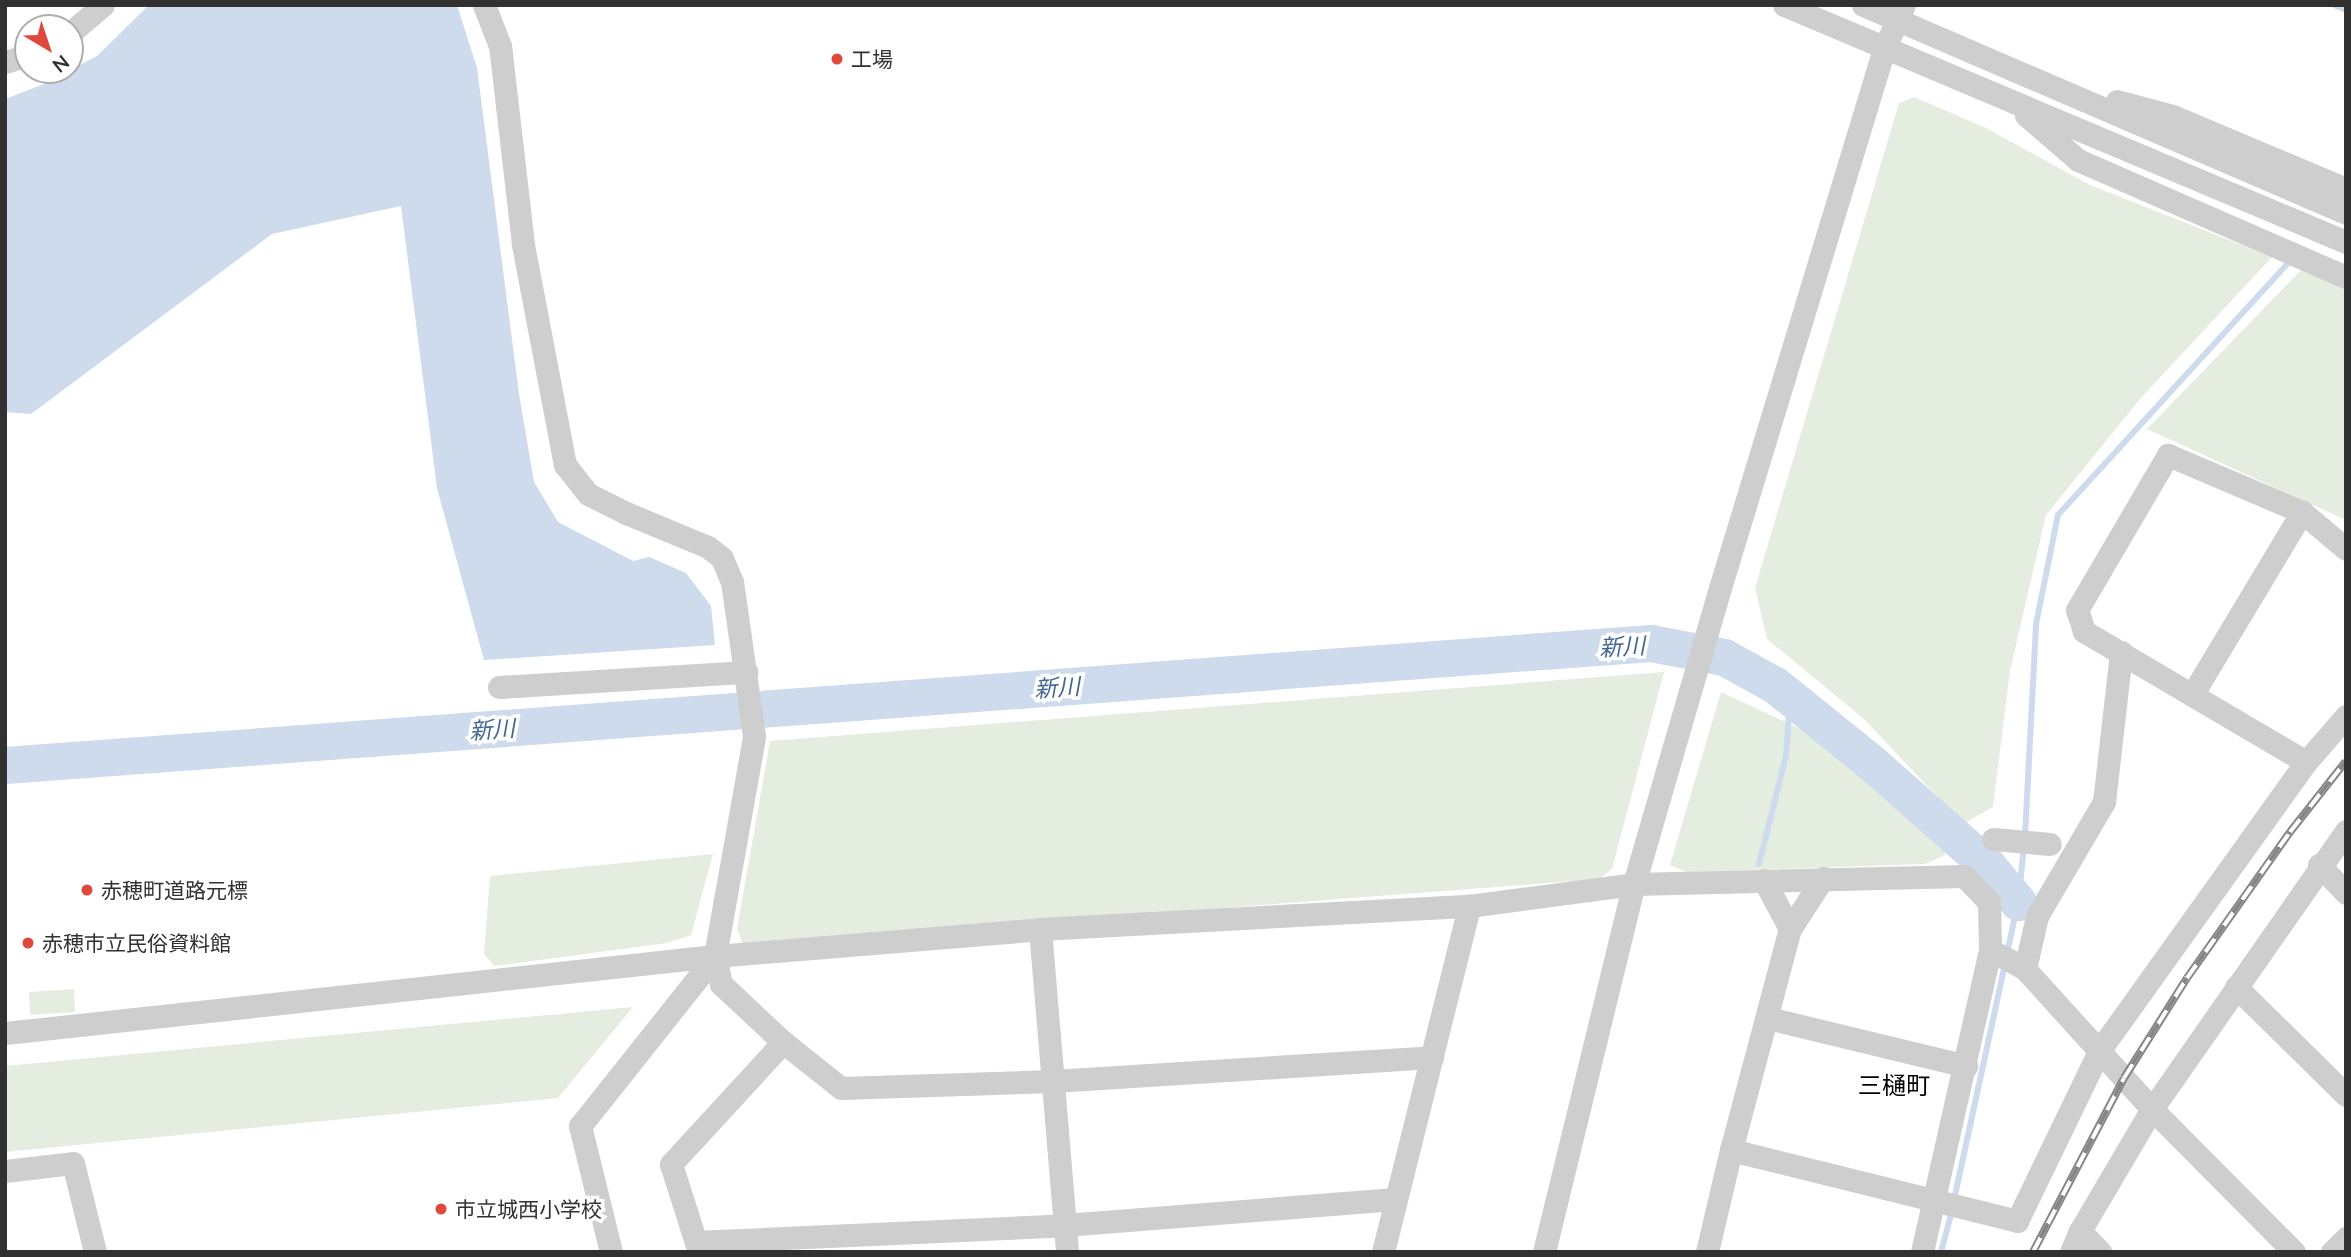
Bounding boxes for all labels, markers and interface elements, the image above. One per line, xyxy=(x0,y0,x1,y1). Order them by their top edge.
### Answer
north arrow xyxy=(14,14,84,84)
place label: 工場 xyxy=(851,46,893,72)
text: N xyxy=(48,51,74,78)
marker: 工場 xyxy=(829,51,845,67)
water label: 新川 xyxy=(1598,631,1646,661)
water label: 新川 xyxy=(1033,672,1081,702)
water label: 新川 xyxy=(468,714,516,744)
place label: 赤穂町道路元標 xyxy=(101,877,248,903)
marker: 赤穂町道路元標 xyxy=(79,882,95,898)
place label: 赤穂市立民俗資料館 xyxy=(42,930,231,956)
marker: 赤穂市立民俗資料館 xyxy=(20,935,36,951)
district label: 三樋町 xyxy=(1858,1071,1930,1099)
place label: 市立城西小学校 xyxy=(455,1196,602,1222)
marker: 市立城西小学校 xyxy=(433,1201,449,1217)

